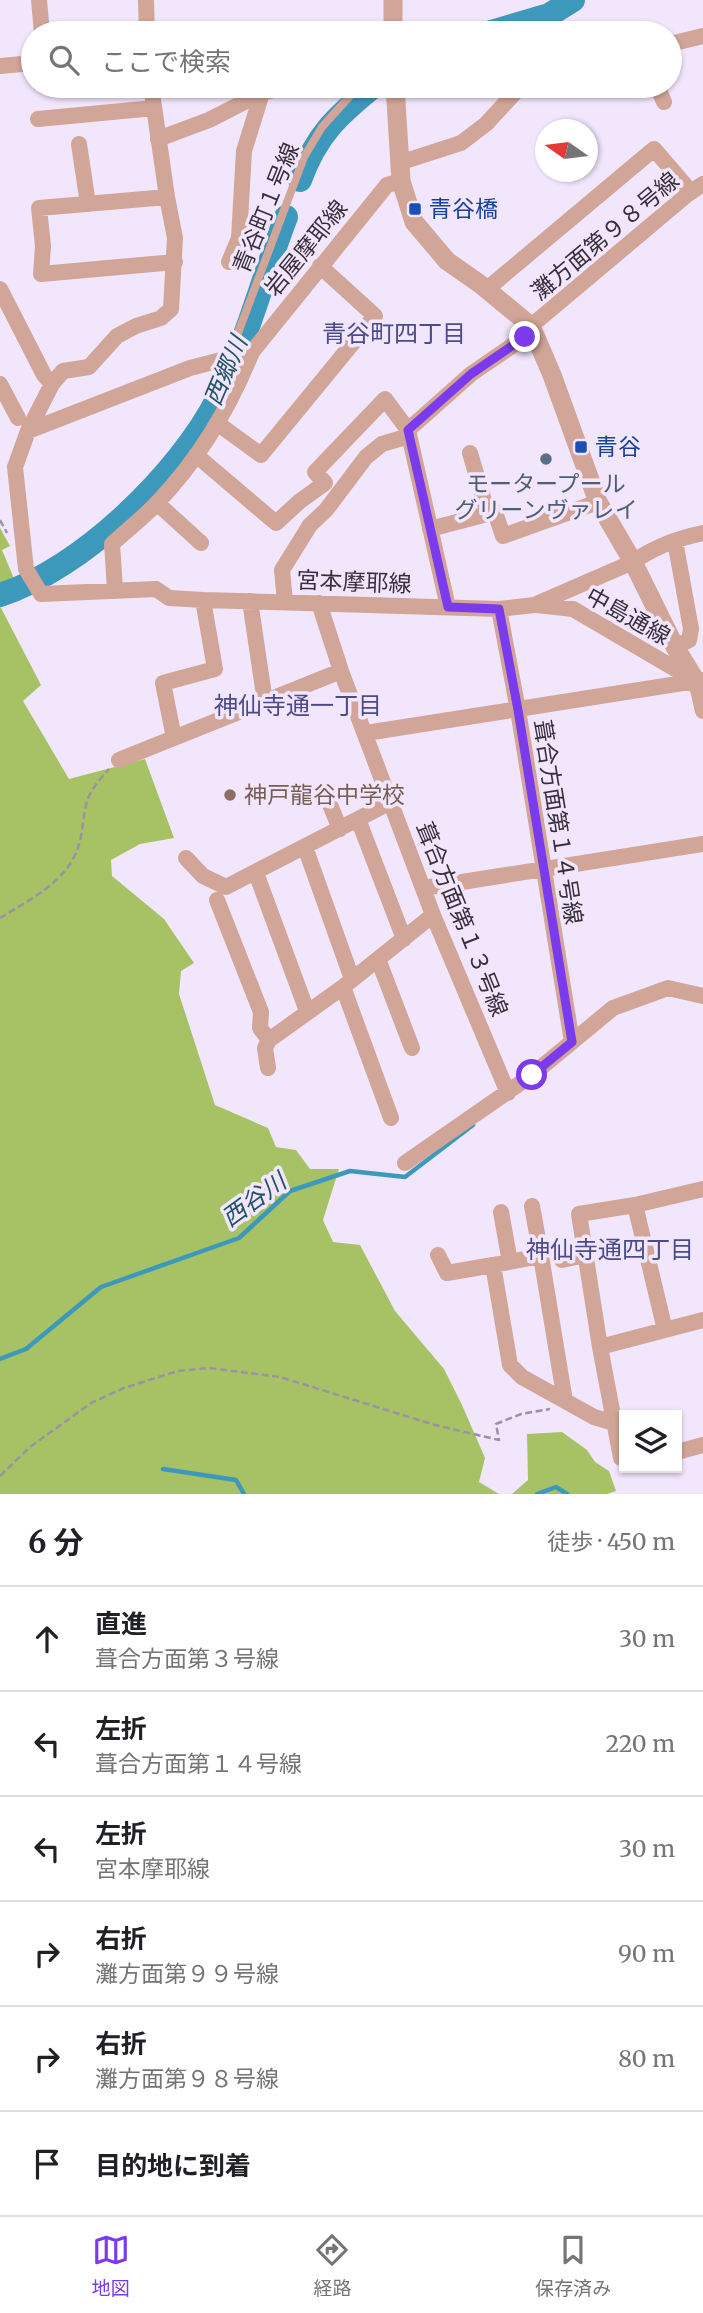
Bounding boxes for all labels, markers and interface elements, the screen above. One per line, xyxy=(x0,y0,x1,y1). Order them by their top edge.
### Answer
search box xyxy=(21,21,682,98)
icon: search xyxy=(45,41,83,79)
text: ここで検索 xyxy=(101,45,231,78)
north arrow xyxy=(535,119,598,182)
street label: 青谷町１号線 xyxy=(226,138,305,277)
street label: 灘方面第９８号線 xyxy=(525,165,684,306)
street label: 岩屋摩耶線 xyxy=(258,194,353,301)
place label: 青谷橋 xyxy=(429,194,498,223)
marker: 青谷橋 xyxy=(407,201,423,217)
district label: 青谷町四丁目 xyxy=(322,318,466,349)
route end xyxy=(509,321,540,352)
water label: 西郷川 xyxy=(197,329,255,410)
place label: 青谷 xyxy=(595,432,641,461)
marker: 青谷 xyxy=(573,439,589,455)
marker: モータープール グリーンヴァレイ xyxy=(538,451,554,467)
place label: モータープール グリーンヴァレイ xyxy=(455,469,637,524)
street label: 宮本摩耶線 xyxy=(296,565,412,598)
street label: 中島通線 xyxy=(581,581,676,651)
district label: 神仙寺通一丁目 xyxy=(214,690,382,721)
street label: 葺合方面第１４号線 xyxy=(528,717,589,926)
place label: 神戸龍谷中学校 xyxy=(244,780,405,809)
marker: 神戸龍谷中学校 xyxy=(222,787,238,803)
street label: 葺合方面第１３号線 xyxy=(410,817,515,1020)
route start xyxy=(516,1059,547,1090)
water label: 西谷川 xyxy=(215,1164,294,1233)
district label: 神仙寺通四丁目 xyxy=(526,1234,694,1265)
map controls xyxy=(619,1410,682,1473)
button: layers xyxy=(619,1410,682,1473)
text: 6 分 xyxy=(28,1523,84,1561)
text: 徒歩 · 450 m xyxy=(547,1527,675,1556)
text: 直進 xyxy=(95,1607,147,1640)
icon: ahead xyxy=(28,1620,66,1658)
text: 30 m xyxy=(619,1624,675,1653)
text: 葺合方面第３号線 xyxy=(95,1644,279,1673)
text: 左折 xyxy=(95,1712,147,1745)
icon: left xyxy=(28,1725,66,1763)
text: 220 m xyxy=(605,1729,675,1758)
text: 葺合方面第１４号線 xyxy=(95,1749,302,1778)
text: 左折 xyxy=(95,1817,147,1850)
icon: left xyxy=(28,1830,66,1868)
text: 30 m xyxy=(619,1834,675,1863)
text: 宮本摩耶線 xyxy=(95,1854,210,1883)
text: 右折 xyxy=(95,1922,147,1955)
icon: right xyxy=(28,1935,66,1973)
text: 90 m xyxy=(618,1939,675,1968)
text: 灘方面第９９号線 xyxy=(95,1959,279,1988)
text: 右折 xyxy=(95,2027,147,2060)
icon: right xyxy=(28,2040,66,2078)
text: 80 m xyxy=(618,2044,675,2073)
text: 灘方面第９８号線 xyxy=(95,2064,279,2093)
icon: arrive xyxy=(28,2145,66,2183)
text: 目的地に到着 xyxy=(95,2149,251,2182)
tab: 地図 xyxy=(92,2231,130,2300)
tab: 経路 xyxy=(313,2231,351,2300)
tab: 保存済み xyxy=(535,2231,611,2300)

